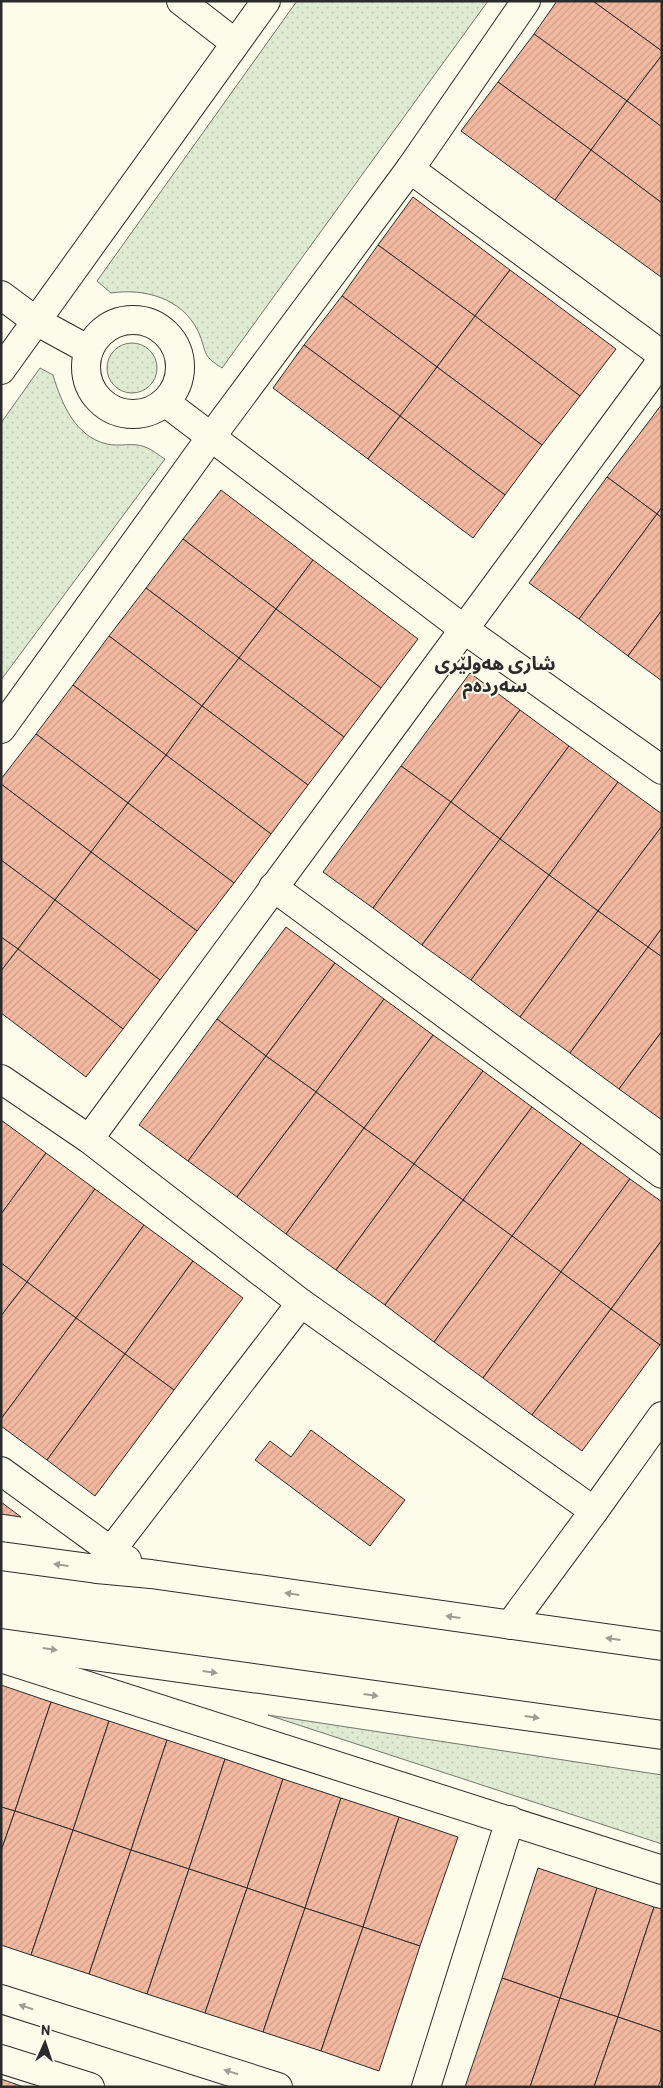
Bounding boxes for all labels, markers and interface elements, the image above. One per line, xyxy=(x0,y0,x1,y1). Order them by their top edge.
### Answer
district label: شاری هه‌ولێری سه‌رده‌م xyxy=(434,651,556,700)
one-way arrow xyxy=(53,1560,69,1568)
one-way arrow xyxy=(283,1590,299,1598)
one-way arrow xyxy=(444,1613,460,1621)
one-way arrow xyxy=(605,1635,621,1643)
one-way arrow xyxy=(42,1646,58,1654)
one-way arrow xyxy=(203,1668,219,1676)
one-way arrow xyxy=(364,1691,380,1699)
one-way arrow xyxy=(525,1713,541,1721)
one-way arrow xyxy=(18,2003,33,2011)
north arrow xyxy=(20,2018,70,2068)
text: N xyxy=(41,2021,51,2038)
one-way arrow xyxy=(223,2068,238,2076)

